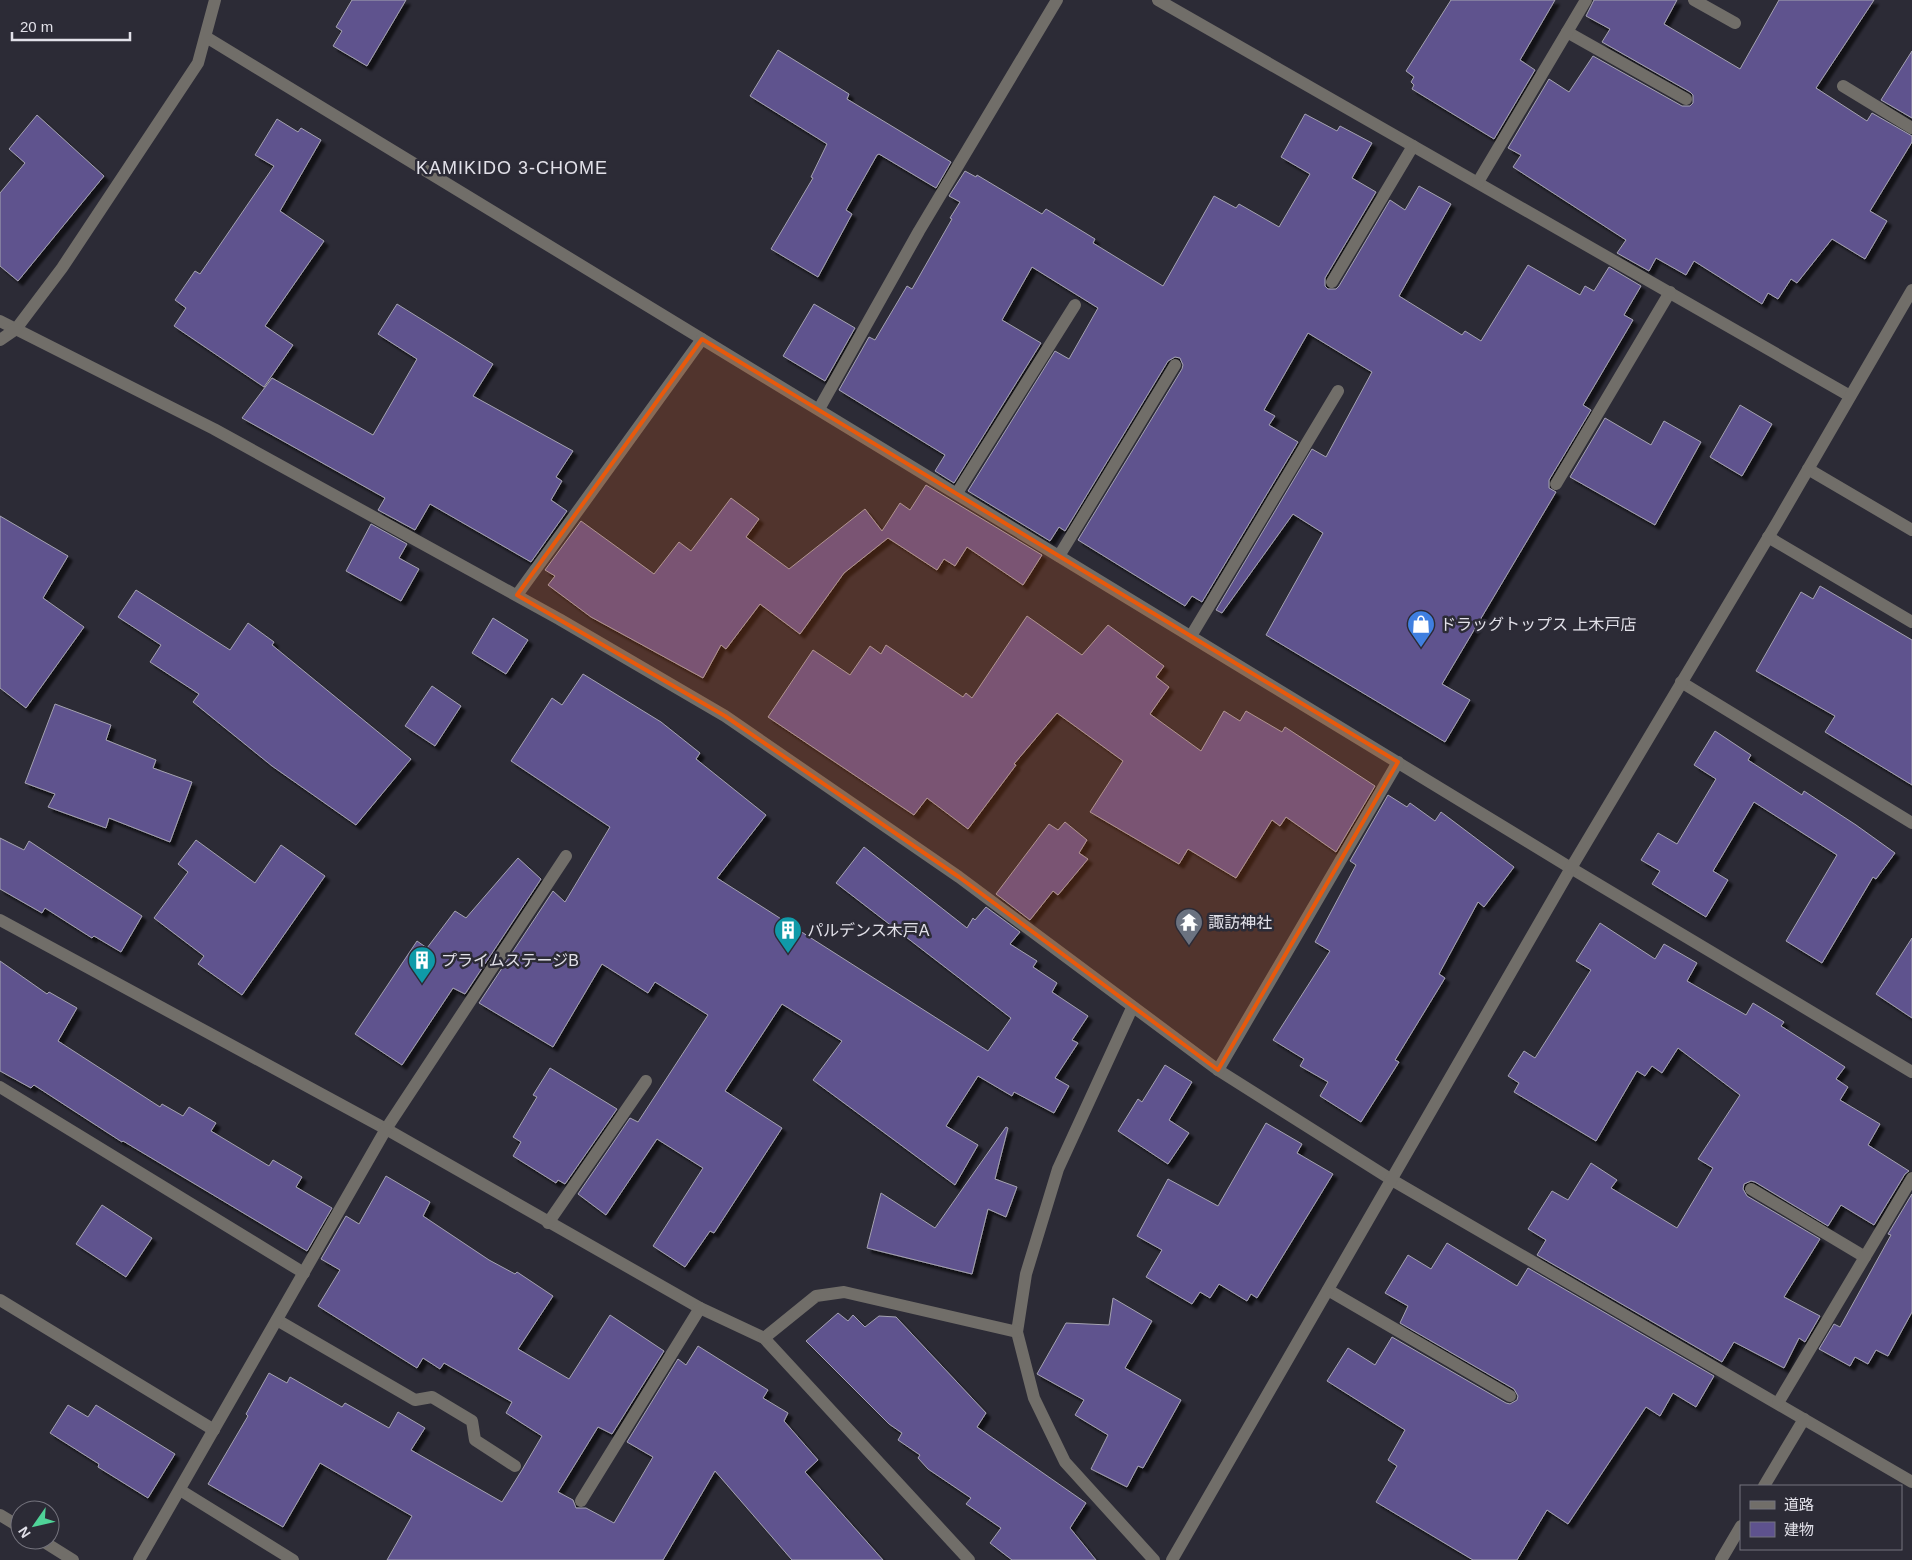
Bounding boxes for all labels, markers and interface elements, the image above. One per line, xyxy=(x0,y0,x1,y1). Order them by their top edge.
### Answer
scale bar xyxy=(12,10,130,42)
text: 20 m xyxy=(20,18,53,35)
district label: KAMIKIDO 3-CHOME xyxy=(416,158,608,178)
shop icon: ドラッグトップス 上木戸店 xyxy=(1406,609,1436,648)
place label: ドラッグトップス 上木戸店 xyxy=(1440,616,1636,633)
temple icon: 諏訪神社 xyxy=(1174,907,1204,946)
place label: 諏訪神社 xyxy=(1208,914,1272,931)
building icon: パルデンス木戸A xyxy=(773,915,803,954)
place label: パルデンス木戸A xyxy=(807,922,930,939)
building icon: プライムステージB xyxy=(407,945,437,984)
place label: プライムステージB xyxy=(441,952,579,969)
legend xyxy=(1740,1485,1902,1550)
text: 道路 xyxy=(1784,1496,1814,1513)
north arrow xyxy=(10,1500,60,1550)
text: 建物 xyxy=(1784,1521,1814,1538)
text: N xyxy=(15,1524,34,1541)

